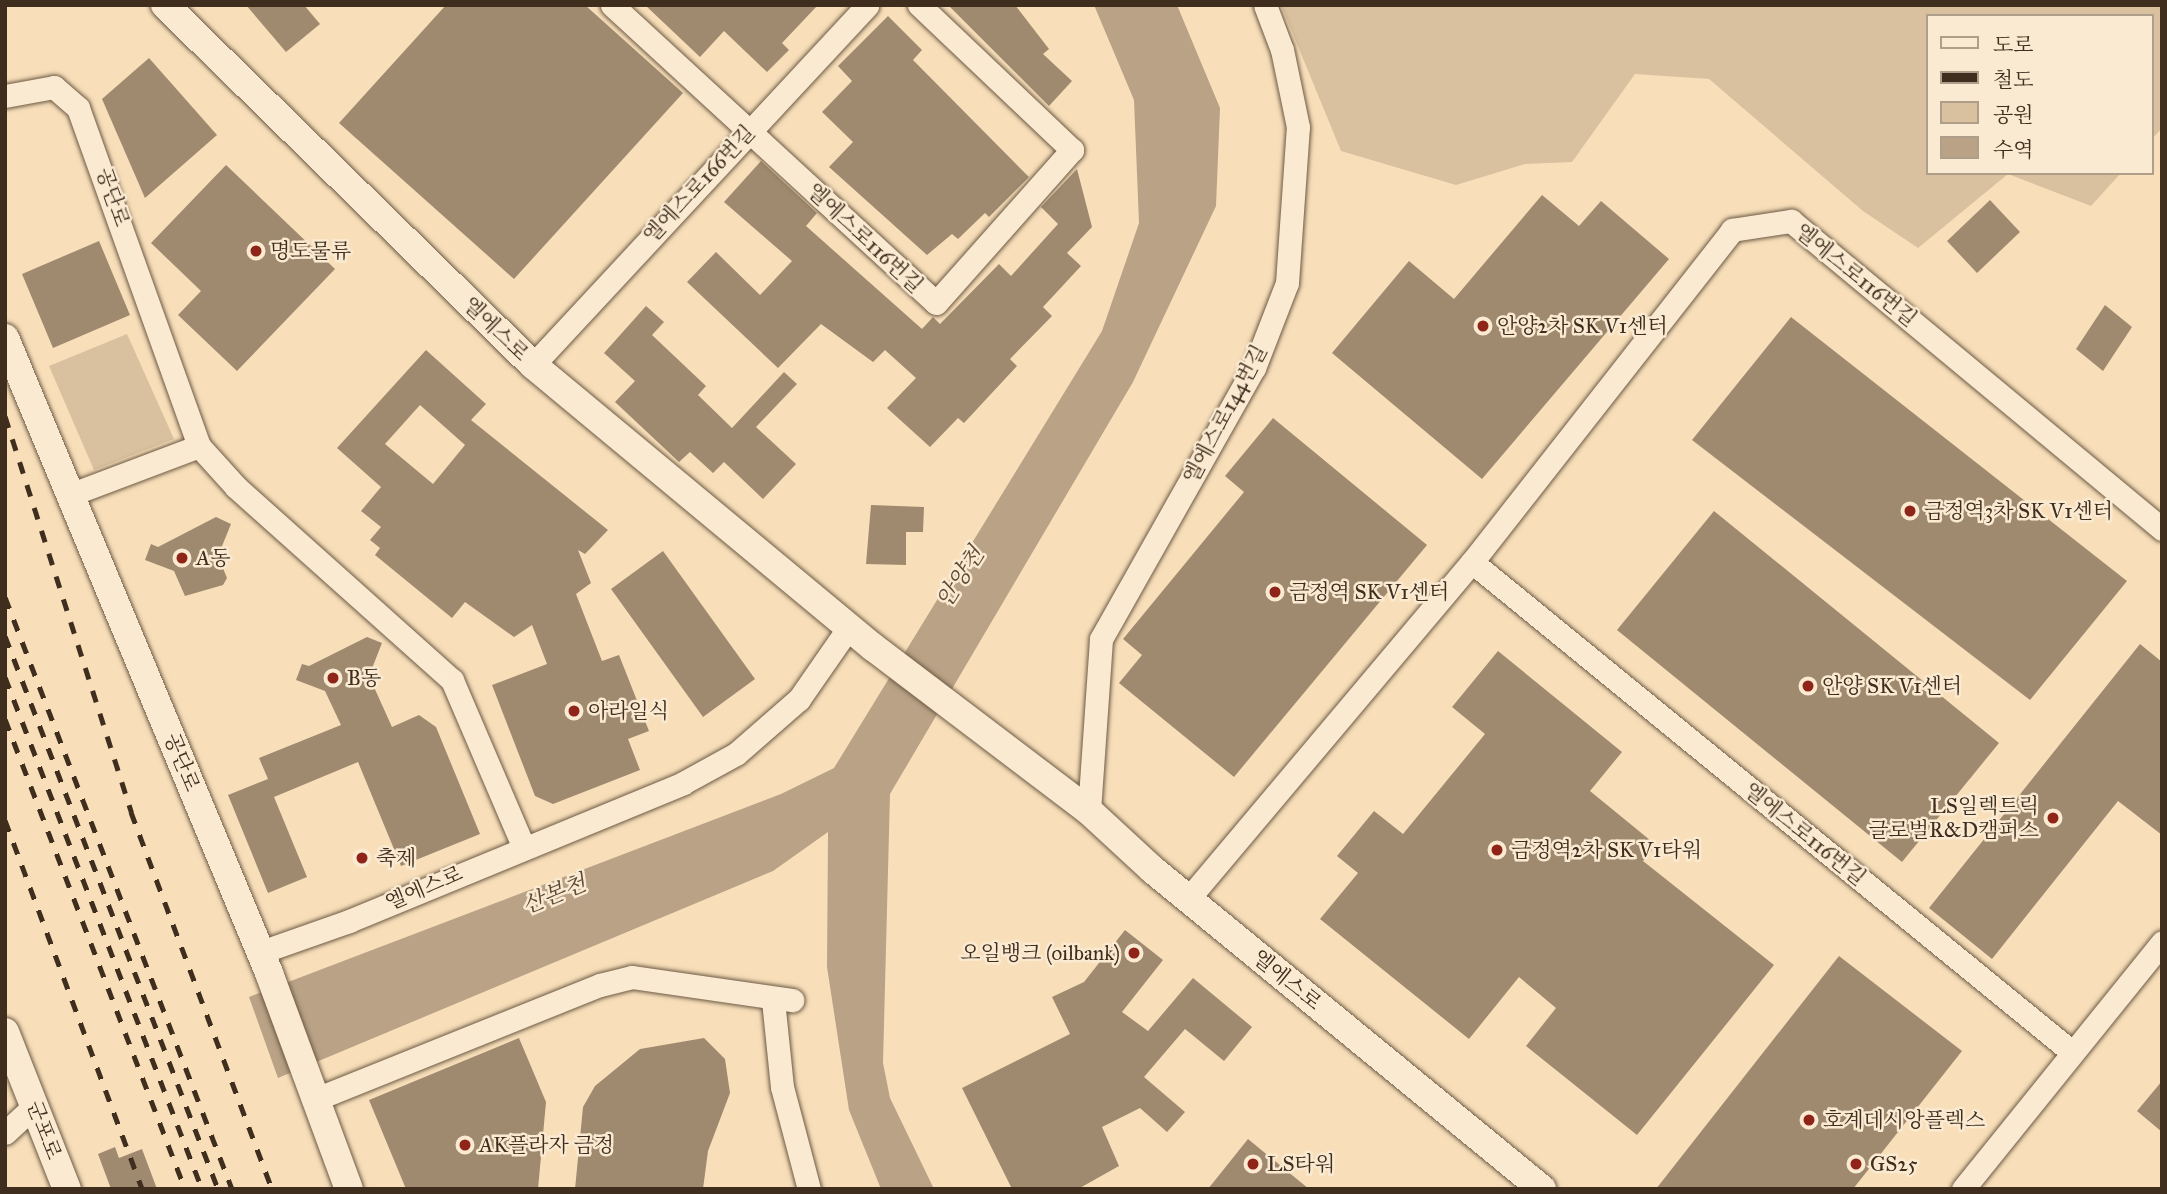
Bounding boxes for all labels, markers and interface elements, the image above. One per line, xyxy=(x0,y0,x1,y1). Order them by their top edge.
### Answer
legend xyxy=(1926,14,2153,175)
text: 도로 xyxy=(1993,32,2034,58)
text: 철도 xyxy=(1993,67,2034,93)
text: 공원 xyxy=(1993,102,2034,128)
street label: 엘에스로166번길 xyxy=(638,120,760,248)
text: 수역 xyxy=(1993,137,2034,163)
street label: 공단로 xyxy=(91,164,135,230)
street label: 엘에스로116번길 xyxy=(802,178,928,298)
street label: 엘에스로116번길 xyxy=(1790,218,1922,332)
place label: 명도물류 xyxy=(270,238,351,264)
marker: 명도물류 xyxy=(248,243,264,259)
street label: 엘에스로 xyxy=(458,292,534,366)
place label: 안양2차 SK V1센터 xyxy=(1497,313,1668,339)
marker: 안양2차 SK V1센터 xyxy=(1475,318,1491,334)
street label: 엘에스로144번길 xyxy=(1178,340,1272,488)
place label: 금정역3차 SK V1센터 xyxy=(1924,498,2113,524)
marker: 금정역3차 SK V1센터 xyxy=(1902,503,1918,519)
water label: 안양천 xyxy=(930,542,990,612)
place label: A동 xyxy=(196,545,230,571)
marker: A동 xyxy=(174,550,190,566)
place label: 금정역 SK V1센터 xyxy=(1289,579,1449,605)
marker: 금정역 SK V1센터 xyxy=(1267,584,1283,600)
place label: B동 xyxy=(347,665,381,691)
marker: B동 xyxy=(325,670,341,686)
place label: 안양 SK V1센터 xyxy=(1822,673,1962,699)
marker: 안양 SK V1센터 xyxy=(1800,678,1816,694)
place label: 아라일식 xyxy=(588,698,669,724)
marker: 아라일식 xyxy=(566,703,582,719)
street label: 공단로 xyxy=(159,729,205,795)
street label: 엘에스로116번길 xyxy=(1739,777,1871,891)
place label: LS일렉트릭 글로벌R&D캠퍼스 xyxy=(1868,793,2039,843)
marker: LS일렉트릭 글로벌R&D캠퍼스 xyxy=(2045,810,2061,826)
place label: 금정역2차 SK V1타워 xyxy=(1511,837,1702,863)
marker: 금정역2차 SK V1타워 xyxy=(1489,842,1505,858)
place label: 축제 xyxy=(376,845,417,871)
marker: 축제 xyxy=(354,850,370,866)
street label: 엘에스로 xyxy=(382,861,466,915)
water label: 산본천 xyxy=(518,869,590,919)
place label: 오일뱅크 (oilbank) xyxy=(960,940,1120,966)
marker: 오일뱅크 (oilbank) xyxy=(1126,945,1142,961)
street label: 엘에스로 xyxy=(1248,945,1326,1015)
street label: 군포로 xyxy=(21,1097,67,1163)
place label: 호계데시앙플렉스 xyxy=(1823,1107,1985,1133)
marker: 호계데시앙플렉스 xyxy=(1801,1112,1817,1128)
place label: AK플라자 금정 xyxy=(479,1132,614,1158)
marker: AK플라자 금정 xyxy=(457,1137,473,1153)
place label: LS타워 xyxy=(1267,1151,1335,1177)
place label: GS25 xyxy=(1870,1151,1917,1177)
marker: LS타워 xyxy=(1245,1156,1261,1172)
marker: GS25 xyxy=(1848,1156,1864,1172)

